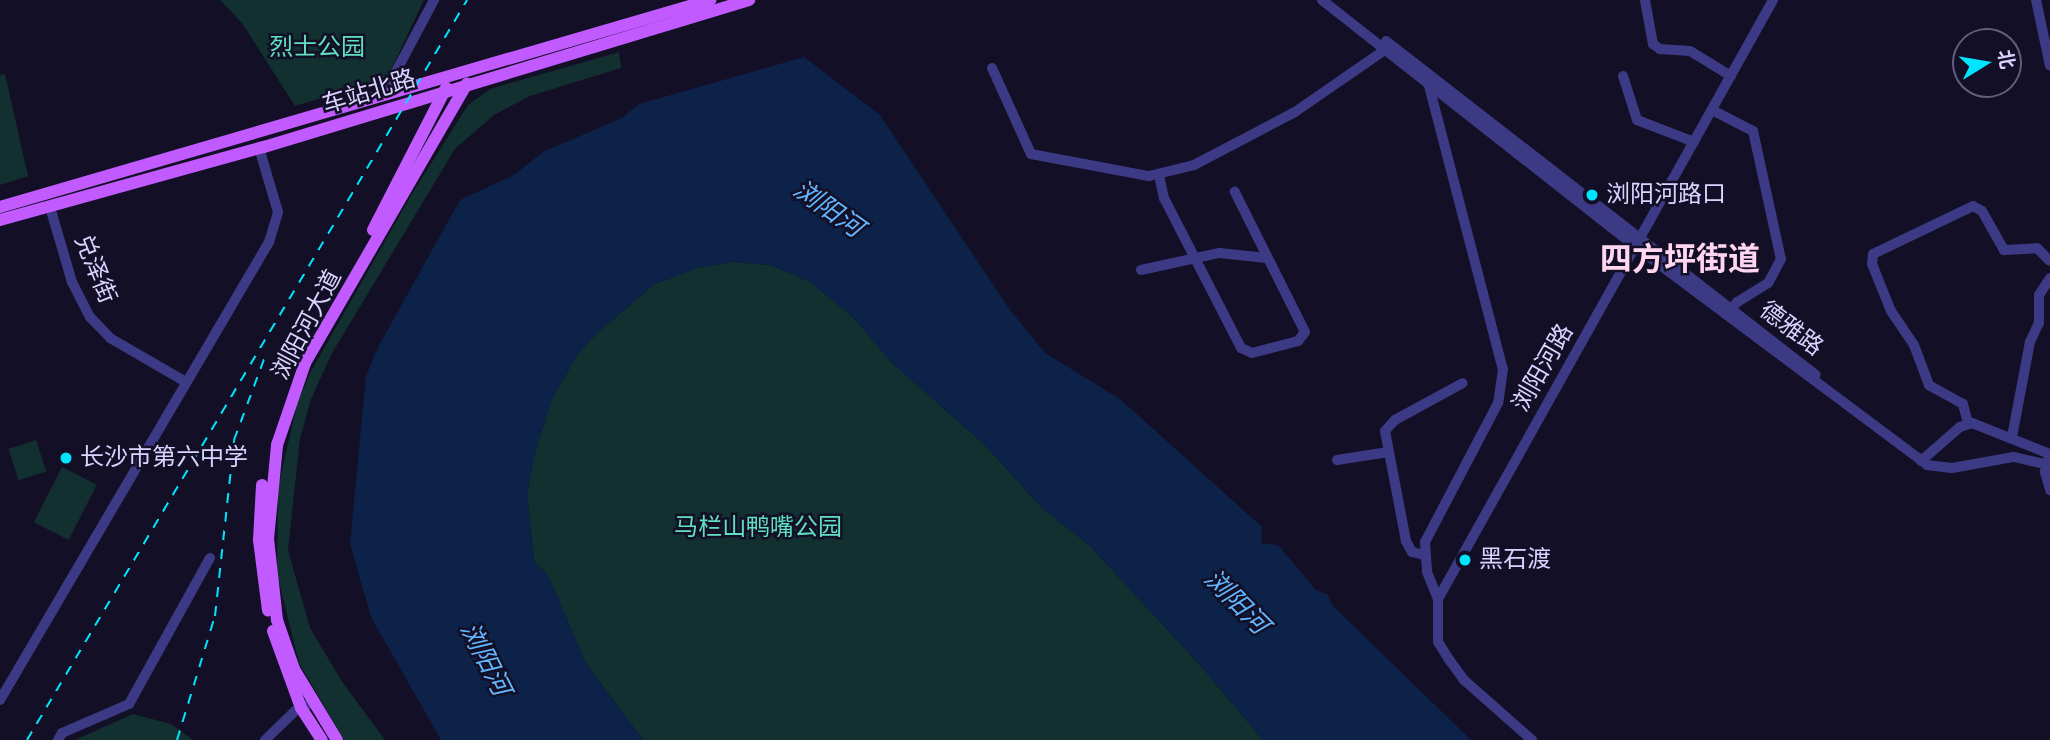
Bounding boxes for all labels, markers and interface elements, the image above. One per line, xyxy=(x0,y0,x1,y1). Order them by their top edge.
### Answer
north arrow xyxy=(1952,28,2022,98)
park label: 烈士公园 xyxy=(269,34,365,62)
text: 北 xyxy=(1993,48,2018,71)
street label: 车站北路 xyxy=(319,64,419,120)
water label: 浏阳河 xyxy=(787,174,869,244)
place label: 浏阳河路口 xyxy=(1606,181,1726,209)
marker: 浏阳河路口 xyxy=(1584,187,1600,203)
street label: 兑泽街 xyxy=(68,230,122,308)
district label: 四方坪街道 xyxy=(1600,241,1760,279)
street label: 浏阳河大道 xyxy=(266,265,348,385)
street label: 德雅路 xyxy=(1754,296,1828,362)
street label: 浏阳河路 xyxy=(1507,319,1579,417)
place label: 长沙市第六中学 xyxy=(80,444,248,472)
marker: 长沙市第六中学 xyxy=(58,450,74,466)
park label: 马栏山鸭嘴公园 xyxy=(674,514,842,542)
place label: 黑石渡 xyxy=(1479,546,1551,574)
marker: 黑石渡 xyxy=(1457,552,1473,568)
water label: 浏阳河 xyxy=(1197,563,1275,641)
water label: 浏阳河 xyxy=(453,617,517,701)

